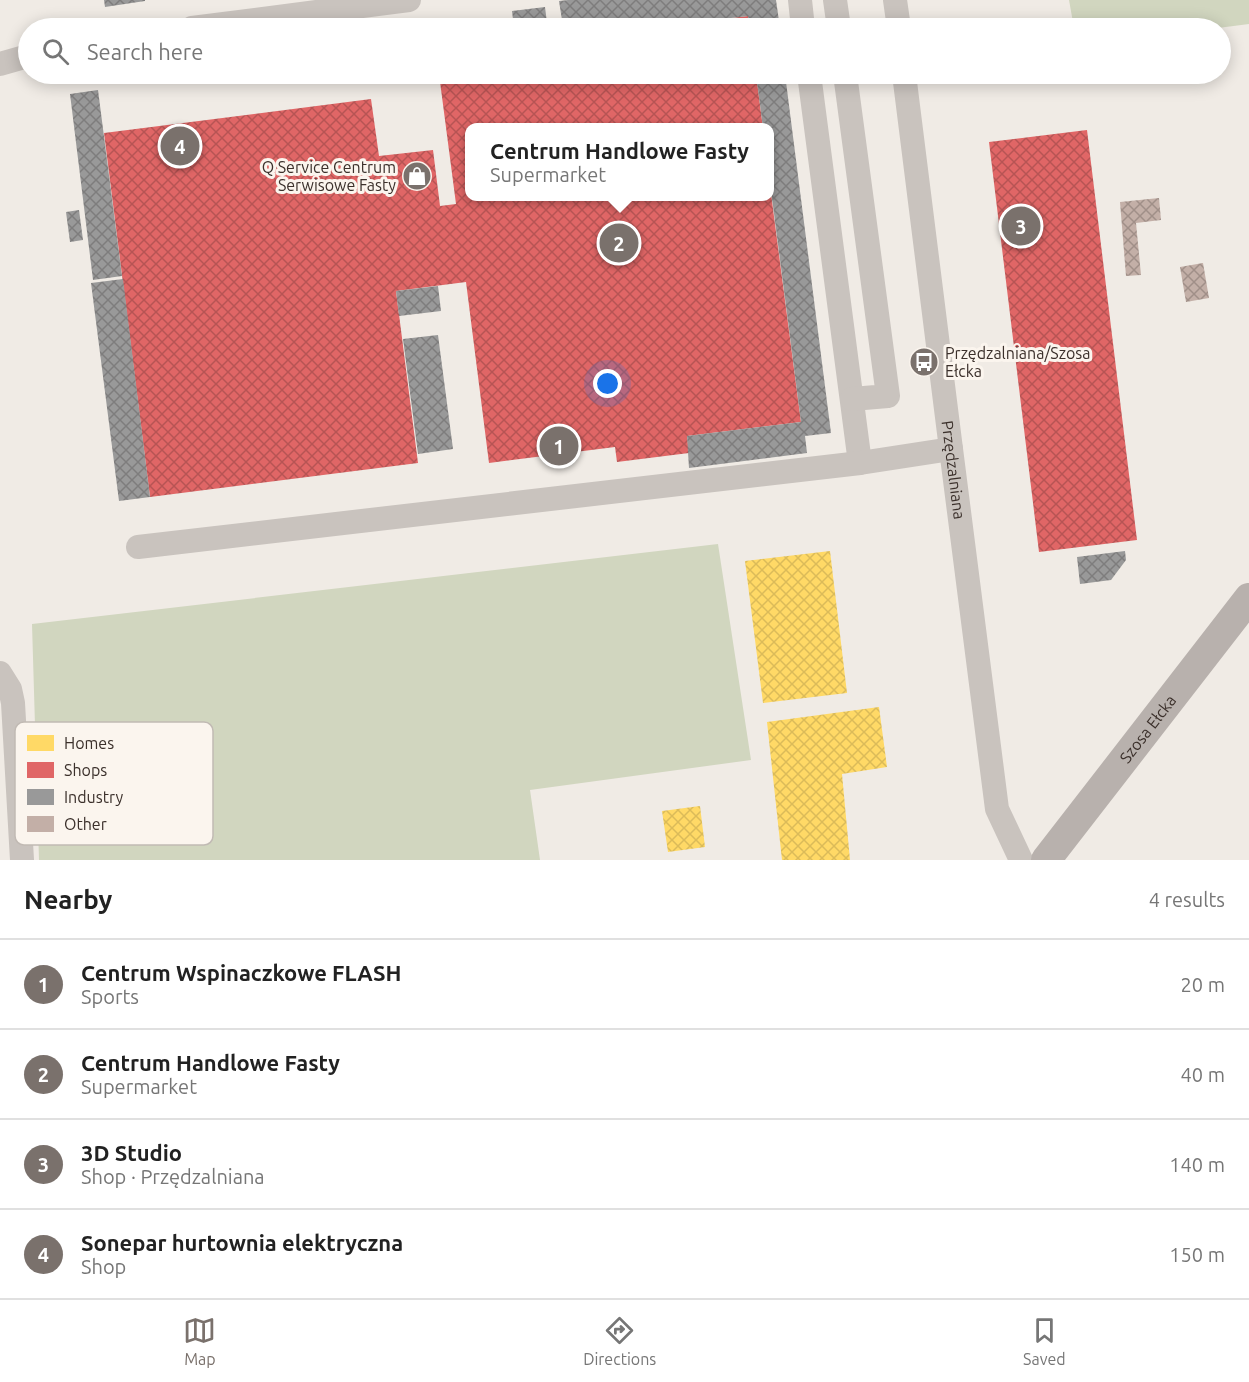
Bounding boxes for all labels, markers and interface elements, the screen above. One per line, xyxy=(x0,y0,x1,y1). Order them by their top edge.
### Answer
search box xyxy=(18,18,1231,84)
icon: search xyxy=(39,35,72,68)
text: Search here xyxy=(87,39,203,64)
popup xyxy=(465,123,774,201)
pin: 4 xyxy=(160,124,200,168)
text: Centrum Handlowe Fasty xyxy=(490,138,749,163)
place label: Q Service Centrum Serwisowe Fasty xyxy=(262,158,396,194)
shop icon: Q Service Centrum Serwisowe Fasty xyxy=(401,160,433,192)
text: Supermarket xyxy=(490,163,606,186)
pin: 3 xyxy=(1002,204,1040,248)
pin: 2 xyxy=(600,220,638,266)
place label: Przędzalniana/Szosa Ełcka xyxy=(945,344,1090,380)
bus stop icon: Przędzalniana/Szosa Ełcka xyxy=(908,346,940,378)
your location xyxy=(593,369,622,398)
street label: Przędzalniana xyxy=(939,419,969,520)
pin: 1 xyxy=(540,424,578,468)
street label: Szosa Ełcka xyxy=(1116,691,1180,766)
legend xyxy=(15,722,213,845)
text: Homes xyxy=(64,734,114,752)
text: Shops xyxy=(64,761,107,779)
text: Industry xyxy=(64,788,123,806)
text: Other xyxy=(64,815,107,833)
text: Nearby xyxy=(24,885,112,914)
text: 4 results xyxy=(1149,888,1225,911)
text: Centrum Wspinaczkowe FLASH xyxy=(81,960,401,985)
text: 1 xyxy=(38,973,49,996)
text: 20 m xyxy=(1181,973,1225,996)
text: Sports xyxy=(81,985,139,1008)
text: Centrum Handlowe Fasty xyxy=(81,1050,340,1075)
text: 2 xyxy=(38,1063,49,1086)
text: 40 m xyxy=(1181,1063,1225,1086)
text: Supermarket xyxy=(81,1075,197,1098)
text: 3D Studio xyxy=(81,1140,182,1165)
text: 3 xyxy=(38,1153,49,1176)
text: 140 m xyxy=(1169,1153,1225,1176)
text: Shop · Przędzalniana xyxy=(81,1165,265,1188)
text: Sonepar hurtownia elektryczna xyxy=(81,1230,403,1255)
text: 4 xyxy=(38,1243,49,1266)
text: 150 m xyxy=(1169,1243,1225,1266)
text: Shop xyxy=(81,1255,126,1278)
tab: Map xyxy=(183,1314,216,1368)
tab: Directions xyxy=(583,1314,656,1368)
tab: Saved xyxy=(1023,1314,1066,1368)

